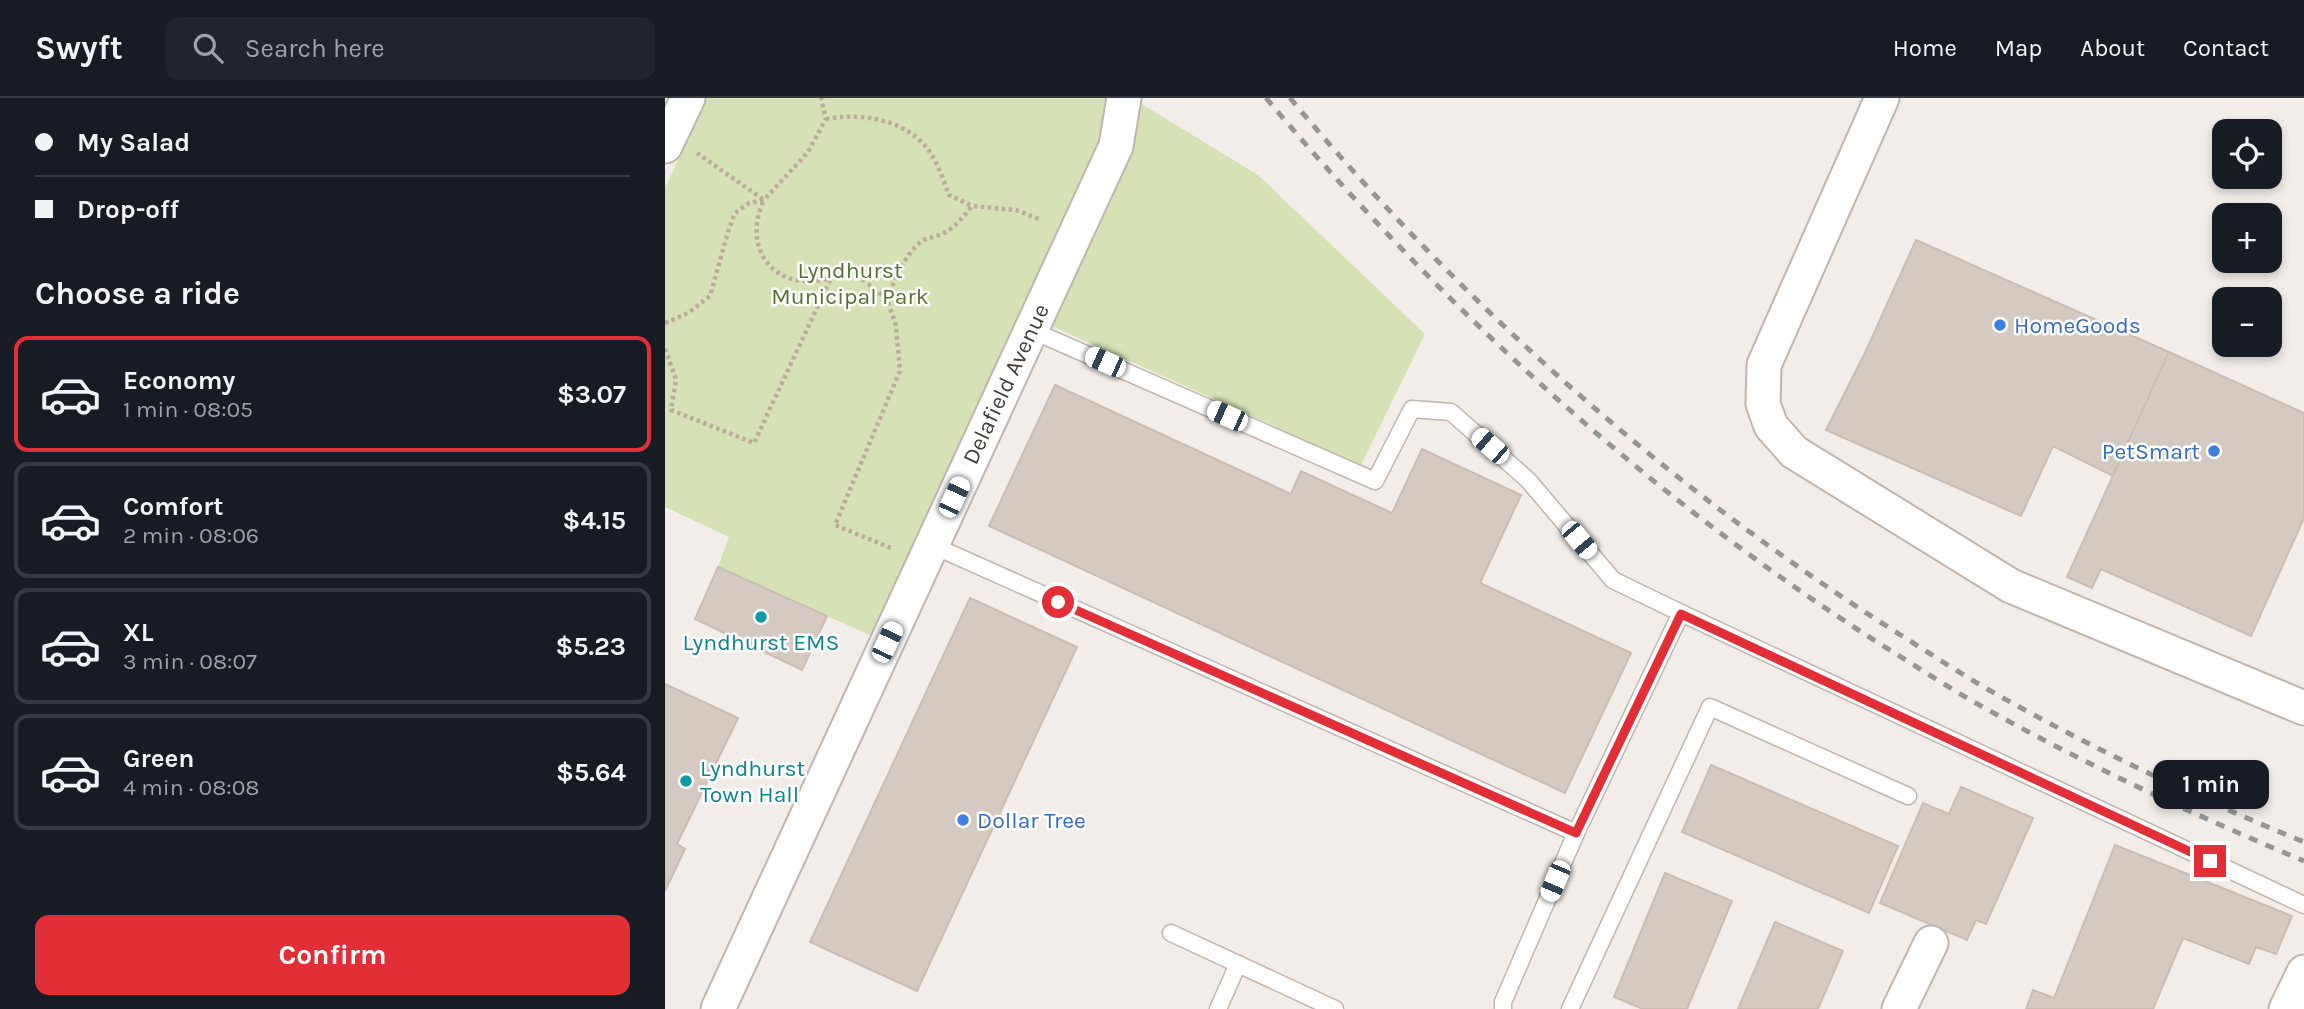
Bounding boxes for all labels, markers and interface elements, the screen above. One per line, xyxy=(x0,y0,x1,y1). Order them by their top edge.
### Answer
search box xyxy=(165,17,655,80)
text: Swyft xyxy=(35,29,123,67)
icon: search xyxy=(189,29,227,67)
text: Search here xyxy=(245,33,385,64)
text: Home xyxy=(1893,34,1957,62)
text: Map xyxy=(1995,34,2042,62)
text: About xyxy=(2080,34,2145,62)
text: Contact xyxy=(2183,34,2269,62)
map controls xyxy=(2212,119,2282,357)
button: locate xyxy=(2212,119,2282,189)
text: My Salad xyxy=(77,127,190,158)
text: Drop-off xyxy=(77,194,179,225)
button: + xyxy=(2212,203,2282,273)
park label: Lyndhurst Municipal Park xyxy=(771,257,929,310)
text: Choose a ride xyxy=(35,275,240,312)
button: − xyxy=(2212,287,2282,357)
street label: Delafield Avenue xyxy=(957,300,1055,468)
place label: HomeGoods xyxy=(2014,312,2141,339)
marker: HomeGoods xyxy=(1992,317,2008,333)
car xyxy=(1082,344,1129,380)
icon: car xyxy=(39,363,102,426)
text: Economy xyxy=(123,365,235,396)
text: $3.07 xyxy=(557,379,626,410)
text: 1 min · 08:05 xyxy=(123,396,253,423)
car xyxy=(1204,398,1251,434)
car xyxy=(1468,424,1513,468)
place label: PetSmart xyxy=(2102,438,2200,465)
marker: PetSmart xyxy=(2206,443,2222,459)
car xyxy=(936,474,973,520)
icon: car xyxy=(39,489,102,552)
text: Comfort xyxy=(123,491,224,522)
text: $4.15 xyxy=(563,505,626,536)
car xyxy=(1558,517,1601,563)
text: 2 min · 08:06 xyxy=(123,522,259,549)
route start xyxy=(1042,586,1074,618)
marker: Lyndhurst EMS xyxy=(753,609,769,625)
icon: car xyxy=(39,615,102,678)
text: XL xyxy=(123,617,154,648)
car xyxy=(869,619,906,665)
place label: Lyndhurst EMS xyxy=(683,629,839,656)
text: $5.23 xyxy=(555,631,626,662)
text: 3 min · 08:07 xyxy=(123,648,257,675)
icon: car xyxy=(39,741,102,804)
text: Green xyxy=(123,743,195,774)
place label: Lyndhurst Town Hall xyxy=(700,755,806,808)
text: $5.64 xyxy=(556,757,626,788)
callout: 1 min xyxy=(2152,760,2268,808)
text: 1 min xyxy=(2182,771,2240,798)
marker: Lyndhurst Town Hall xyxy=(678,773,694,789)
text: 4 min · 08:08 xyxy=(123,774,259,801)
place label: Dollar Tree xyxy=(977,807,1086,834)
marker: Dollar Tree xyxy=(955,812,971,828)
route end xyxy=(2194,845,2226,877)
car xyxy=(1538,858,1573,904)
button: Confirm xyxy=(35,915,630,995)

